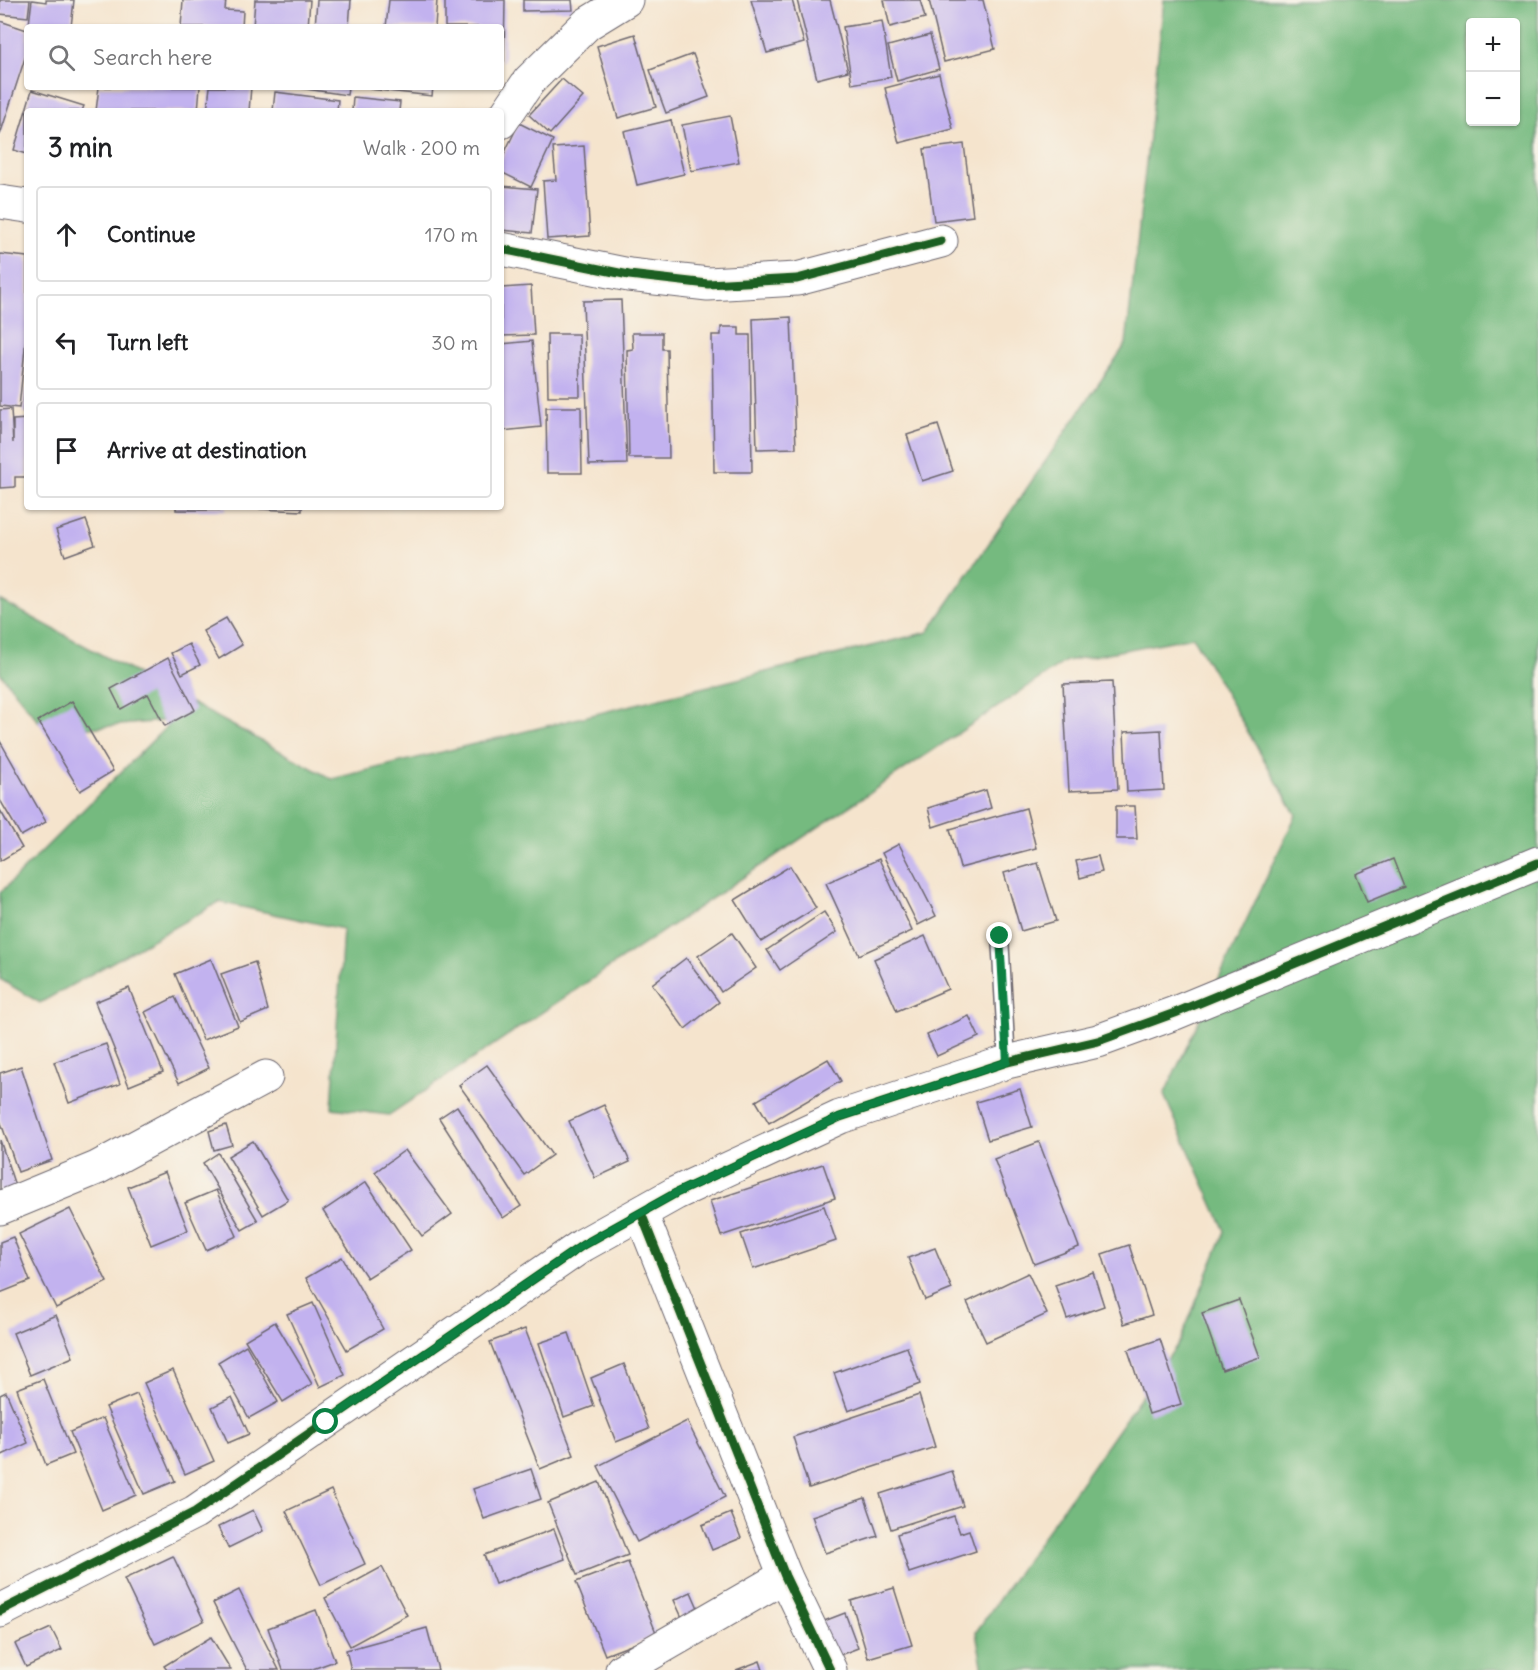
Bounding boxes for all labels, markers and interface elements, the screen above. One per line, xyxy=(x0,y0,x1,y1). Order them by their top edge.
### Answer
map controls xyxy=(1466,18,1520,126)
button: + xyxy=(1466,18,1520,72)
search box xyxy=(24,24,504,90)
icon: search xyxy=(45,41,78,74)
text: Search here xyxy=(93,43,212,71)
button: − xyxy=(1466,72,1520,126)
text: 3 min xyxy=(48,131,113,164)
text: Walk · 200 m xyxy=(363,135,480,160)
icon: ahead xyxy=(50,218,83,251)
text: Continue xyxy=(107,220,196,248)
text: 170 m xyxy=(425,222,478,247)
icon: left xyxy=(50,326,83,359)
text: Turn left xyxy=(107,328,188,356)
text: 30 m xyxy=(431,330,478,355)
icon: arrive xyxy=(50,434,83,467)
text: Arrive at destination xyxy=(107,436,307,464)
route end xyxy=(986,922,1012,948)
route start xyxy=(312,1408,338,1434)

